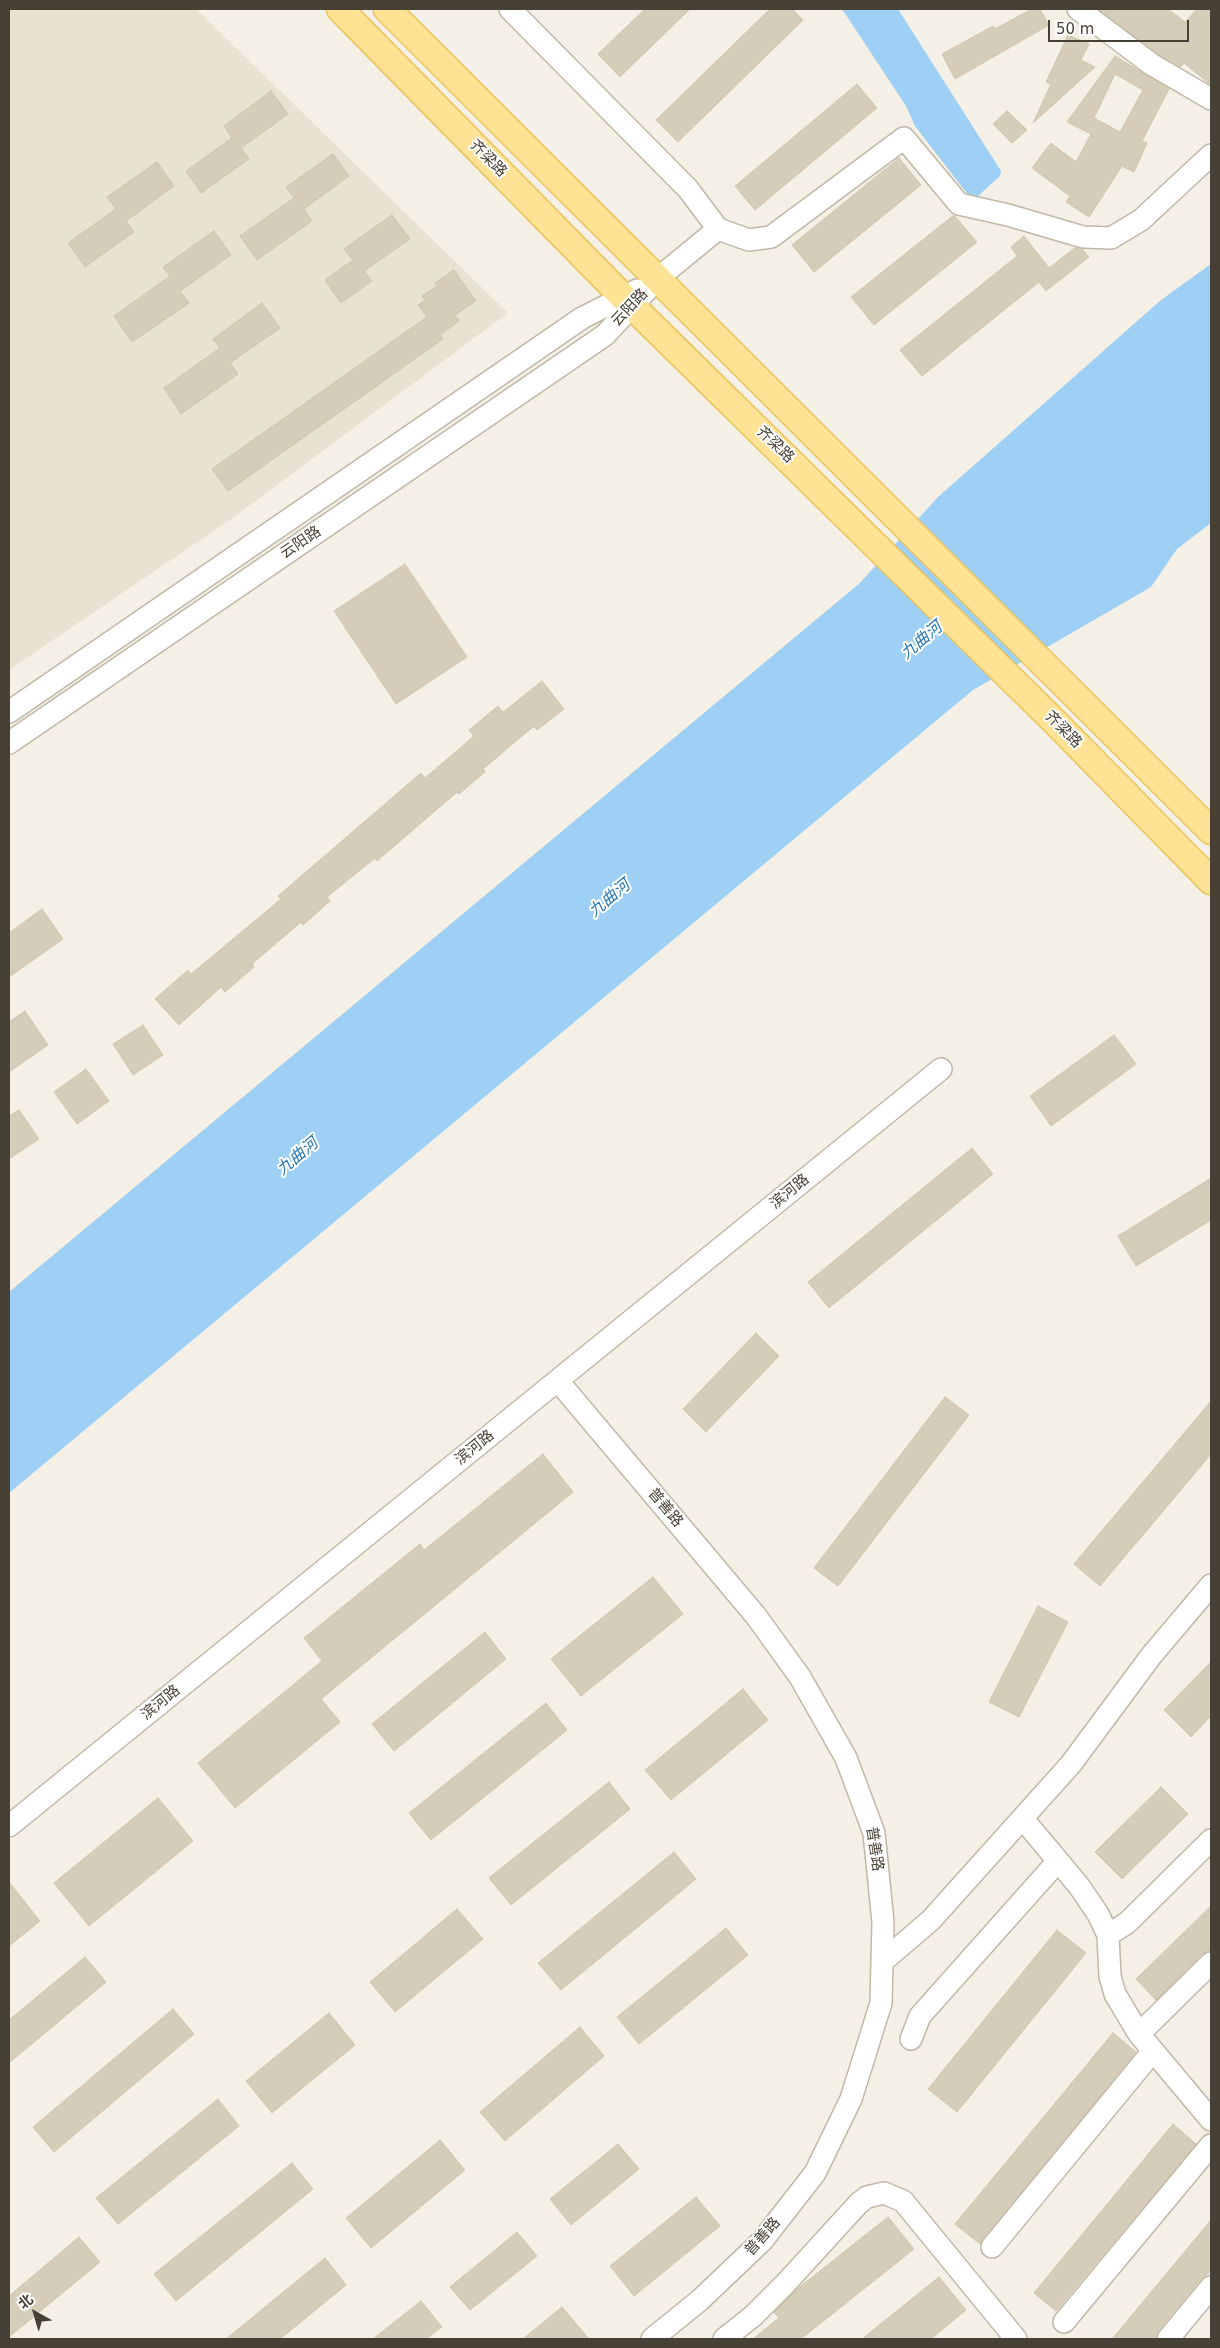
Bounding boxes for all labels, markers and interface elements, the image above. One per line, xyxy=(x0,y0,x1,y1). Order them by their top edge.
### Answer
scale bar xyxy=(1050,10,1191,42)
text: 50 m xyxy=(1056,20,1094,38)
street label: 齐梁路 xyxy=(466,137,510,181)
street label: 云阳路 xyxy=(608,285,652,331)
street label: 齐梁路 xyxy=(753,423,797,467)
street label: 云阳路 xyxy=(277,523,325,563)
water label: 九曲河 xyxy=(897,618,947,664)
street label: 齐梁路 xyxy=(1041,708,1085,752)
water label: 九曲河 xyxy=(585,876,635,922)
water label: 九曲河 xyxy=(273,1134,323,1180)
street label: 滨河路 xyxy=(767,1171,813,1213)
street label: 滨河路 xyxy=(452,1427,498,1469)
street label: 普善路 xyxy=(644,1485,686,1531)
street label: 滨河路 xyxy=(138,1682,184,1724)
street label: 普善路 xyxy=(862,1825,886,1873)
street label: 普善路 xyxy=(741,2214,785,2260)
north arrow xyxy=(10,2288,60,2338)
text: 北 xyxy=(15,2291,36,2312)

